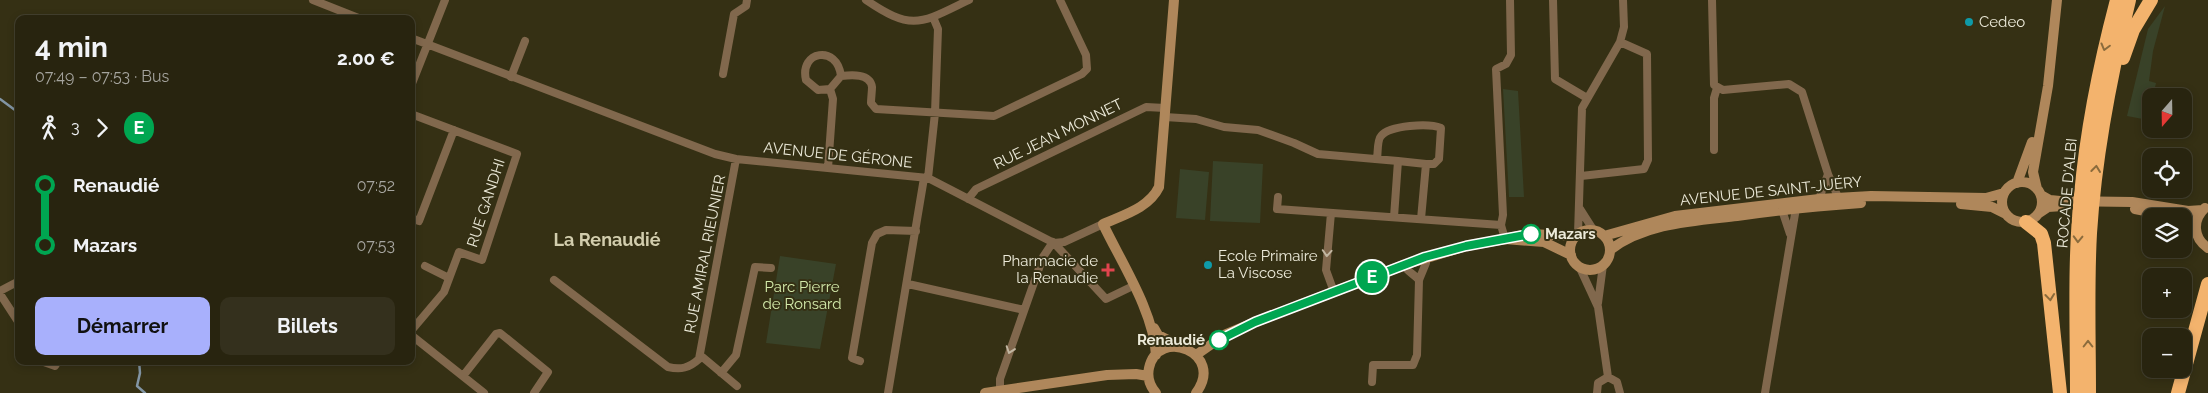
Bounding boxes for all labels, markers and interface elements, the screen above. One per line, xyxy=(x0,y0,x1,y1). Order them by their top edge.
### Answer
place label: Cedeo xyxy=(1979,13,2025,31)
marker: Cedeo xyxy=(1963,16,1975,28)
text: 4 min xyxy=(35,31,108,64)
one-way arrow xyxy=(2100,43,2111,52)
text: 2.00 € xyxy=(337,47,395,69)
text: 07:49 – 07:53 · Bus xyxy=(35,67,169,86)
north arrow xyxy=(2142,88,2192,138)
map controls xyxy=(2142,88,2192,378)
street label: RUE JEAN MONNET xyxy=(990,95,1126,173)
icon: walk xyxy=(35,114,63,142)
icon: forward xyxy=(88,114,116,142)
text: E xyxy=(134,117,144,138)
text: 3 xyxy=(71,118,80,137)
street label: ROCADE D'ALBI xyxy=(2053,137,2081,249)
street label: AVENUE DE GÉRONE xyxy=(763,138,913,172)
button: locate xyxy=(2142,148,2192,198)
street label: RUE GANDHI xyxy=(463,156,509,250)
one-way arrow xyxy=(2090,165,2101,173)
street label: AVENUE DE SAINT-JUÉRY xyxy=(1679,172,1863,210)
street label: RUE AMIRAL RIEUNIER xyxy=(681,173,729,335)
text: Renaudié xyxy=(73,174,159,196)
text: 07:52 xyxy=(357,176,395,195)
button: layers xyxy=(2142,208,2192,258)
marker: Mazars xyxy=(1521,224,1541,244)
place label: Mazars xyxy=(1545,225,1596,243)
district label: La Renaudié xyxy=(554,229,661,250)
text: Mazars xyxy=(73,234,137,256)
text: 07:53 xyxy=(356,236,395,255)
one-way arrow xyxy=(2073,236,2083,243)
place label: Ecole Primaire La Viscose xyxy=(1218,247,1318,282)
one-way arrow xyxy=(1322,249,1333,257)
place label: Pharmacie de la Renaudie xyxy=(1002,252,1098,287)
marker: Ecole Primaire La Viscose xyxy=(1202,259,1214,271)
line badge: E xyxy=(1356,261,1388,293)
marker: Pharmacie de la Renaudie xyxy=(1102,264,1114,276)
text: E xyxy=(1367,266,1377,287)
button: + xyxy=(2142,268,2192,318)
park label: Parc Pierre de Ronsard xyxy=(763,278,841,313)
one-way arrow xyxy=(2044,294,2055,302)
button: Démarrer xyxy=(35,297,210,355)
button: Billets xyxy=(220,297,395,355)
button: − xyxy=(2142,328,2192,378)
marker: Renaudié xyxy=(1209,330,1229,350)
place label: Renaudié xyxy=(1137,331,1205,349)
one-way arrow xyxy=(2083,340,2094,348)
one-way arrow xyxy=(1006,346,1016,354)

